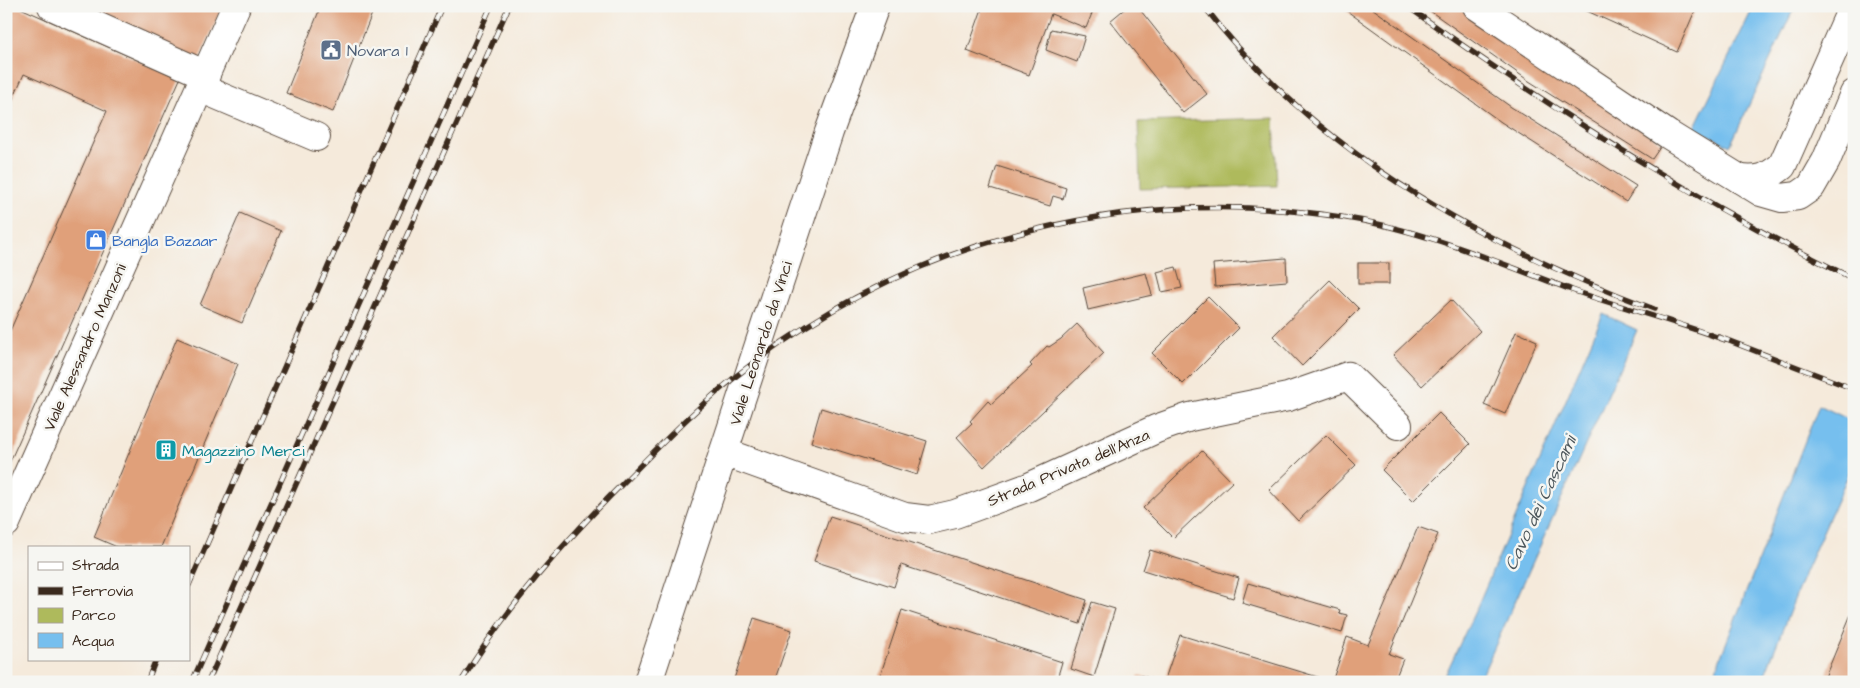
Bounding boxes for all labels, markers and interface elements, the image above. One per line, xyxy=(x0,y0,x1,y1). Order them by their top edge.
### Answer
public building icon: Novara 1 xyxy=(319,38,343,62)
place label: Novara 1 xyxy=(347,40,408,62)
shop icon: Bangla Bazaar xyxy=(84,228,108,252)
place label: Bangla Bazaar xyxy=(112,230,218,253)
street label: Viale Leonardo da Vinci xyxy=(724,258,798,428)
street label: Viale Alessandro Manzoni xyxy=(38,260,132,435)
street label: Strada Privata dell'Anza xyxy=(984,424,1153,512)
water label: Cavo dei Cascami xyxy=(1498,430,1584,575)
building icon: Magazzino Merci xyxy=(154,438,178,462)
place label: Magazzino Merci xyxy=(182,440,305,463)
legend xyxy=(28,546,190,660)
text: Strada xyxy=(72,555,119,576)
text: Ferrovia xyxy=(72,581,134,602)
text: Parco xyxy=(72,605,116,626)
text: Acqua xyxy=(72,631,114,652)

